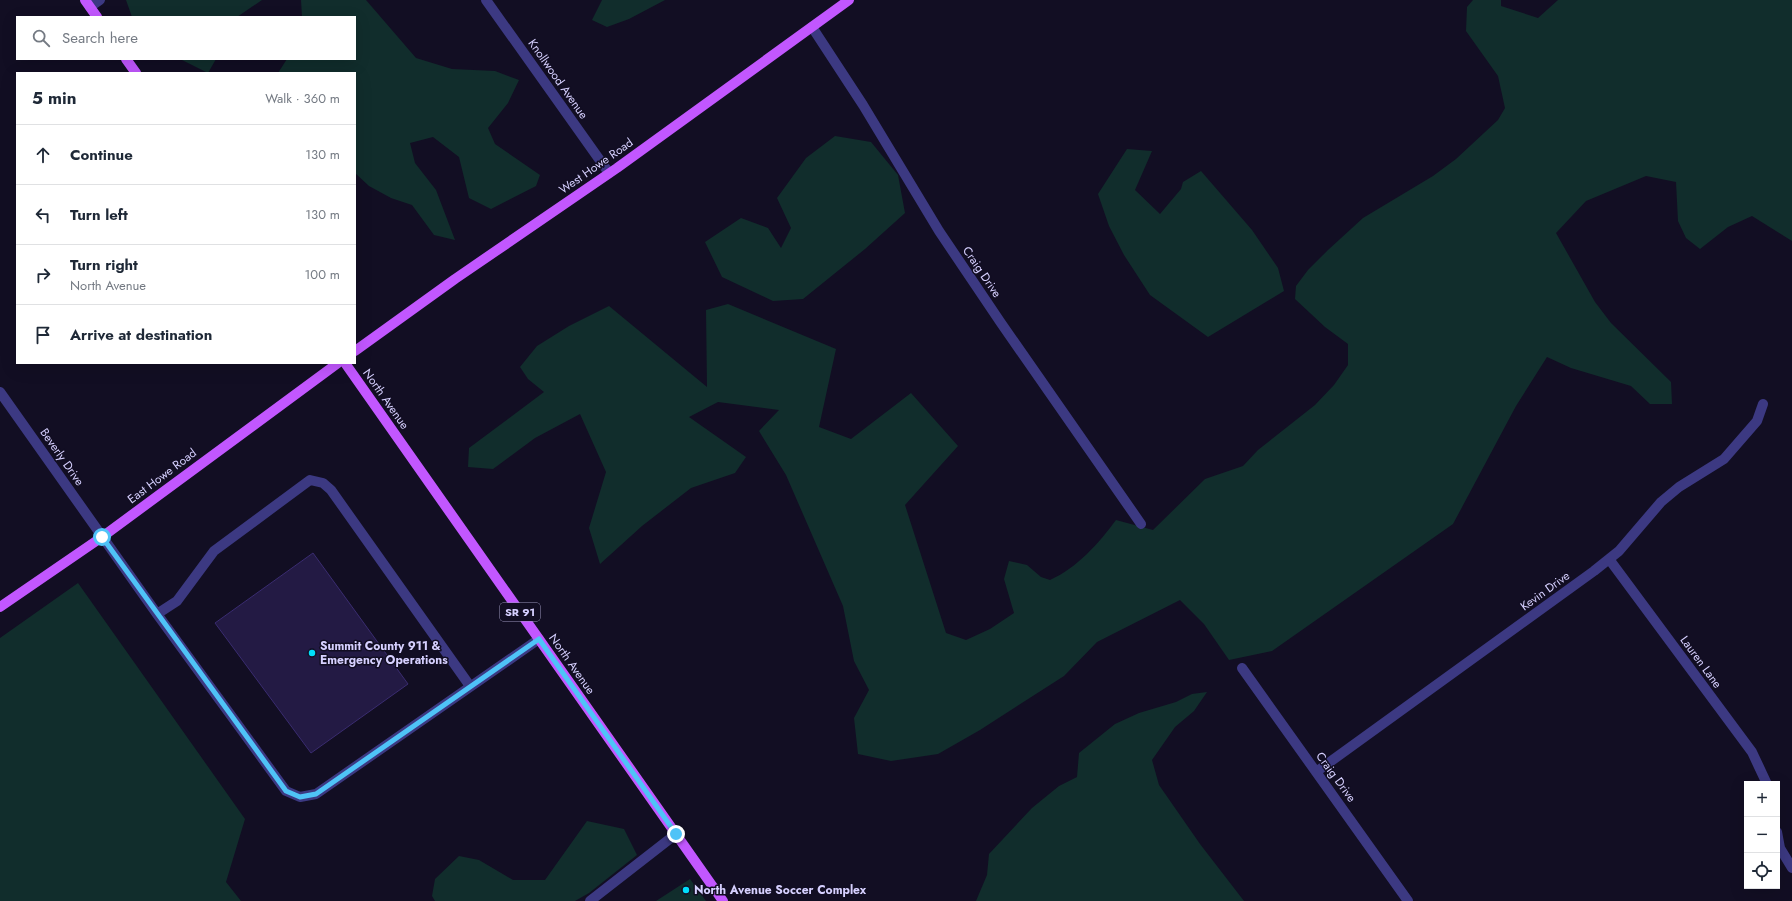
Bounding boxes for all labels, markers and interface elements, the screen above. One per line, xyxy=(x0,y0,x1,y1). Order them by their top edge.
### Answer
search box xyxy=(16,16,356,60)
icon: search xyxy=(30,27,52,49)
text: Search here xyxy=(62,27,138,49)
street label: Knollwood Avenue xyxy=(524,35,592,123)
text: 5 min xyxy=(32,86,76,110)
text: Walk · 360 m xyxy=(265,89,340,108)
street label: West Howe Road xyxy=(555,134,637,198)
icon: ahead xyxy=(32,144,54,166)
text: Continue xyxy=(70,144,133,166)
text: 130 m xyxy=(305,145,340,164)
icon: left xyxy=(32,204,54,226)
text: Turn left xyxy=(70,204,128,226)
text: 130 m xyxy=(305,205,340,224)
street label: Craig Drive xyxy=(958,243,1006,301)
text: Turn right xyxy=(70,254,138,276)
icon: right xyxy=(32,264,54,286)
text: 100 m xyxy=(305,265,340,284)
text: North Avenue xyxy=(70,276,146,295)
icon: arrive xyxy=(32,324,54,346)
text: Arrive at destination xyxy=(70,324,212,346)
street label: North Avenue xyxy=(359,365,413,433)
street label: Beverly Drive xyxy=(36,425,88,489)
street label: East Howe Road xyxy=(124,444,200,508)
route start xyxy=(93,528,111,546)
street label: Kevin Drive xyxy=(1516,567,1574,615)
road number: SR 91 xyxy=(500,603,540,621)
street label: North Avenue xyxy=(545,630,599,698)
street label: Lauren Lane xyxy=(1676,632,1726,692)
place label: Summit County 911 & Emergency Operations xyxy=(320,637,448,669)
marker: Summit County 911 & Emergency Operations xyxy=(307,648,317,658)
street label: Craig Drive xyxy=(1312,748,1360,806)
map controls xyxy=(1744,781,1780,889)
button: + xyxy=(1744,781,1780,817)
button: − xyxy=(1744,817,1780,853)
route end xyxy=(667,825,685,843)
button: locate xyxy=(1744,853,1780,889)
place label: North Avenue Soccer Complex xyxy=(694,881,867,899)
marker: North Avenue Soccer Complex xyxy=(681,885,691,895)

